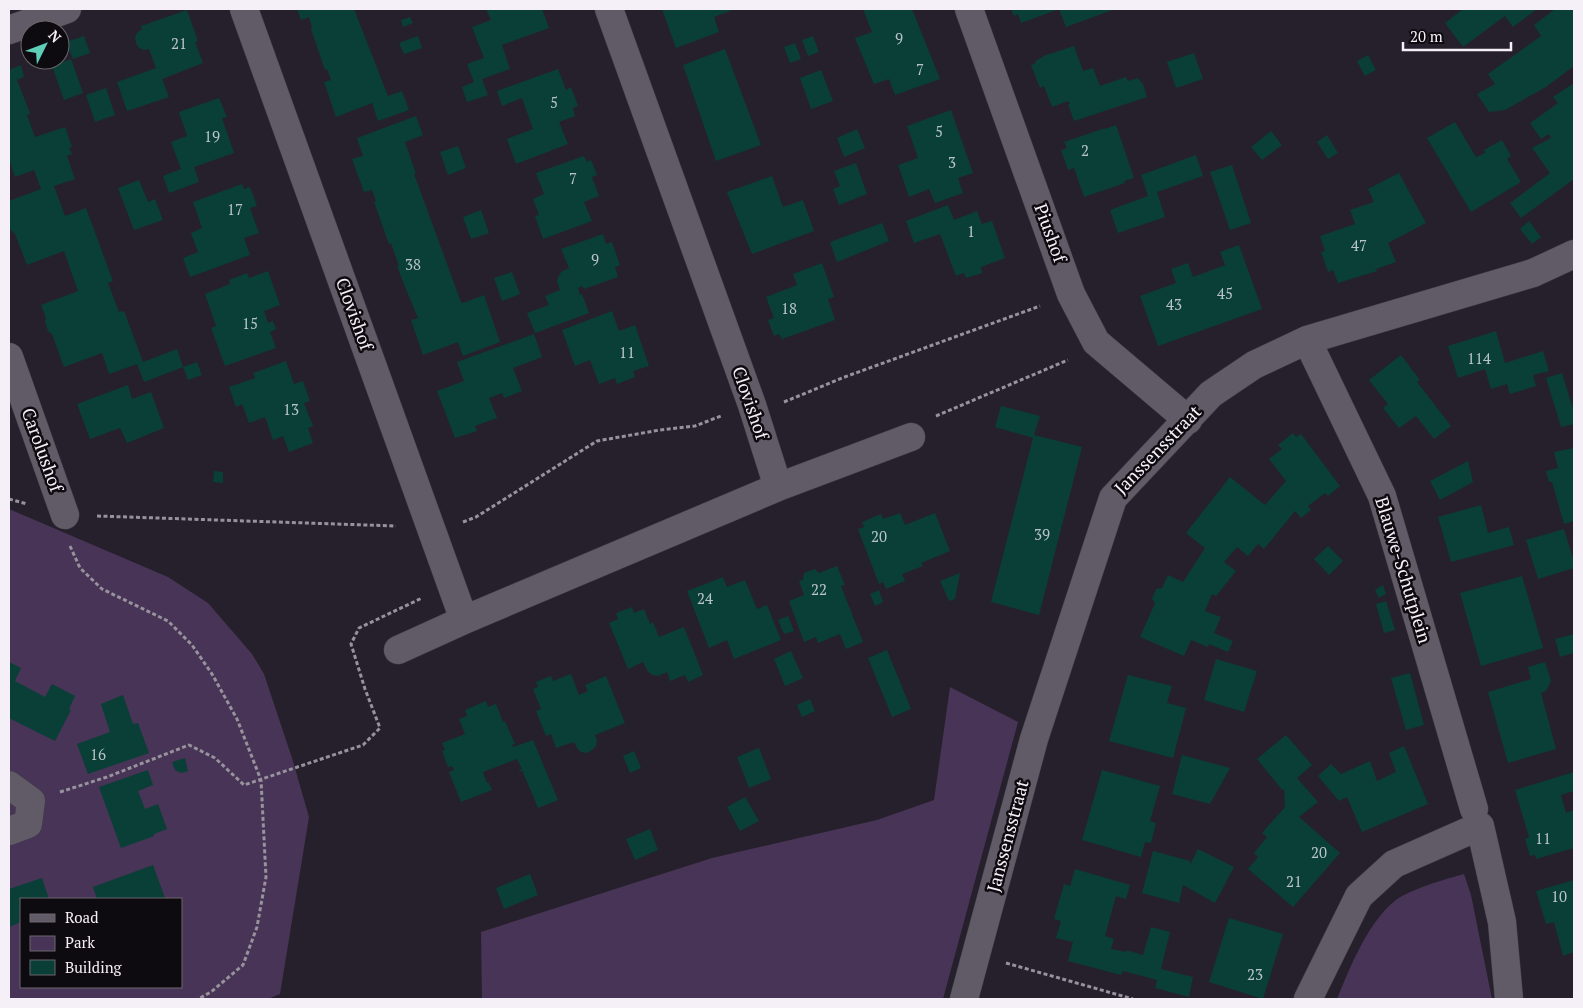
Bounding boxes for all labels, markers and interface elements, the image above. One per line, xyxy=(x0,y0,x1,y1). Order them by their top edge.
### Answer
north arrow xyxy=(20,20,70,70)
scale bar xyxy=(1403,20,1510,52)
text: N xyxy=(44,26,66,47)
text: 20 m xyxy=(1410,26,1443,46)
house number: 9 xyxy=(895,28,903,48)
house number: 21 xyxy=(171,33,187,53)
house number: 7 xyxy=(916,59,924,79)
house number: 5 xyxy=(550,92,558,112)
house number: 5 xyxy=(935,121,943,141)
house number: 19 xyxy=(204,126,220,146)
house number: 2 xyxy=(1081,140,1089,160)
house number: 3 xyxy=(948,152,956,172)
house number: 7 xyxy=(569,168,577,188)
house number: 17 xyxy=(227,199,243,219)
street label: Piushof xyxy=(1029,200,1073,267)
house number: 1 xyxy=(967,221,975,241)
house number: 47 xyxy=(1351,235,1367,255)
house number: 9 xyxy=(591,249,599,269)
house number: 38 xyxy=(405,254,421,274)
street label: Clovishof xyxy=(331,274,380,355)
house number: 45 xyxy=(1217,283,1233,303)
house number: 43 xyxy=(1166,294,1182,314)
house number: 18 xyxy=(781,298,797,318)
house number: 15 xyxy=(242,313,258,333)
house number: 11 xyxy=(619,342,635,362)
house number: 114 xyxy=(1467,348,1491,368)
street label: Clovishof xyxy=(727,363,775,444)
house number: 13 xyxy=(283,399,299,419)
street label: Janssensstraat xyxy=(1109,399,1206,499)
street label: Carolushof xyxy=(17,404,70,497)
street label: Blauwe-Schutplein xyxy=(1370,494,1438,646)
house number: 39 xyxy=(1034,524,1050,544)
house number: 20 xyxy=(871,526,887,546)
house number: 22 xyxy=(811,579,827,599)
house number: 24 xyxy=(697,588,713,608)
house number: 16 xyxy=(90,744,106,764)
street label: Janssensstraat xyxy=(981,777,1034,895)
house number: 11 xyxy=(1535,828,1551,848)
house number: 20 xyxy=(1311,842,1327,862)
house number: 21 xyxy=(1286,871,1302,891)
house number: 10 xyxy=(1551,886,1567,906)
legend xyxy=(20,898,182,988)
text: Road xyxy=(65,907,98,927)
text: Park xyxy=(65,932,95,952)
text: Building xyxy=(65,957,123,977)
house number: 23 xyxy=(1247,964,1263,984)

